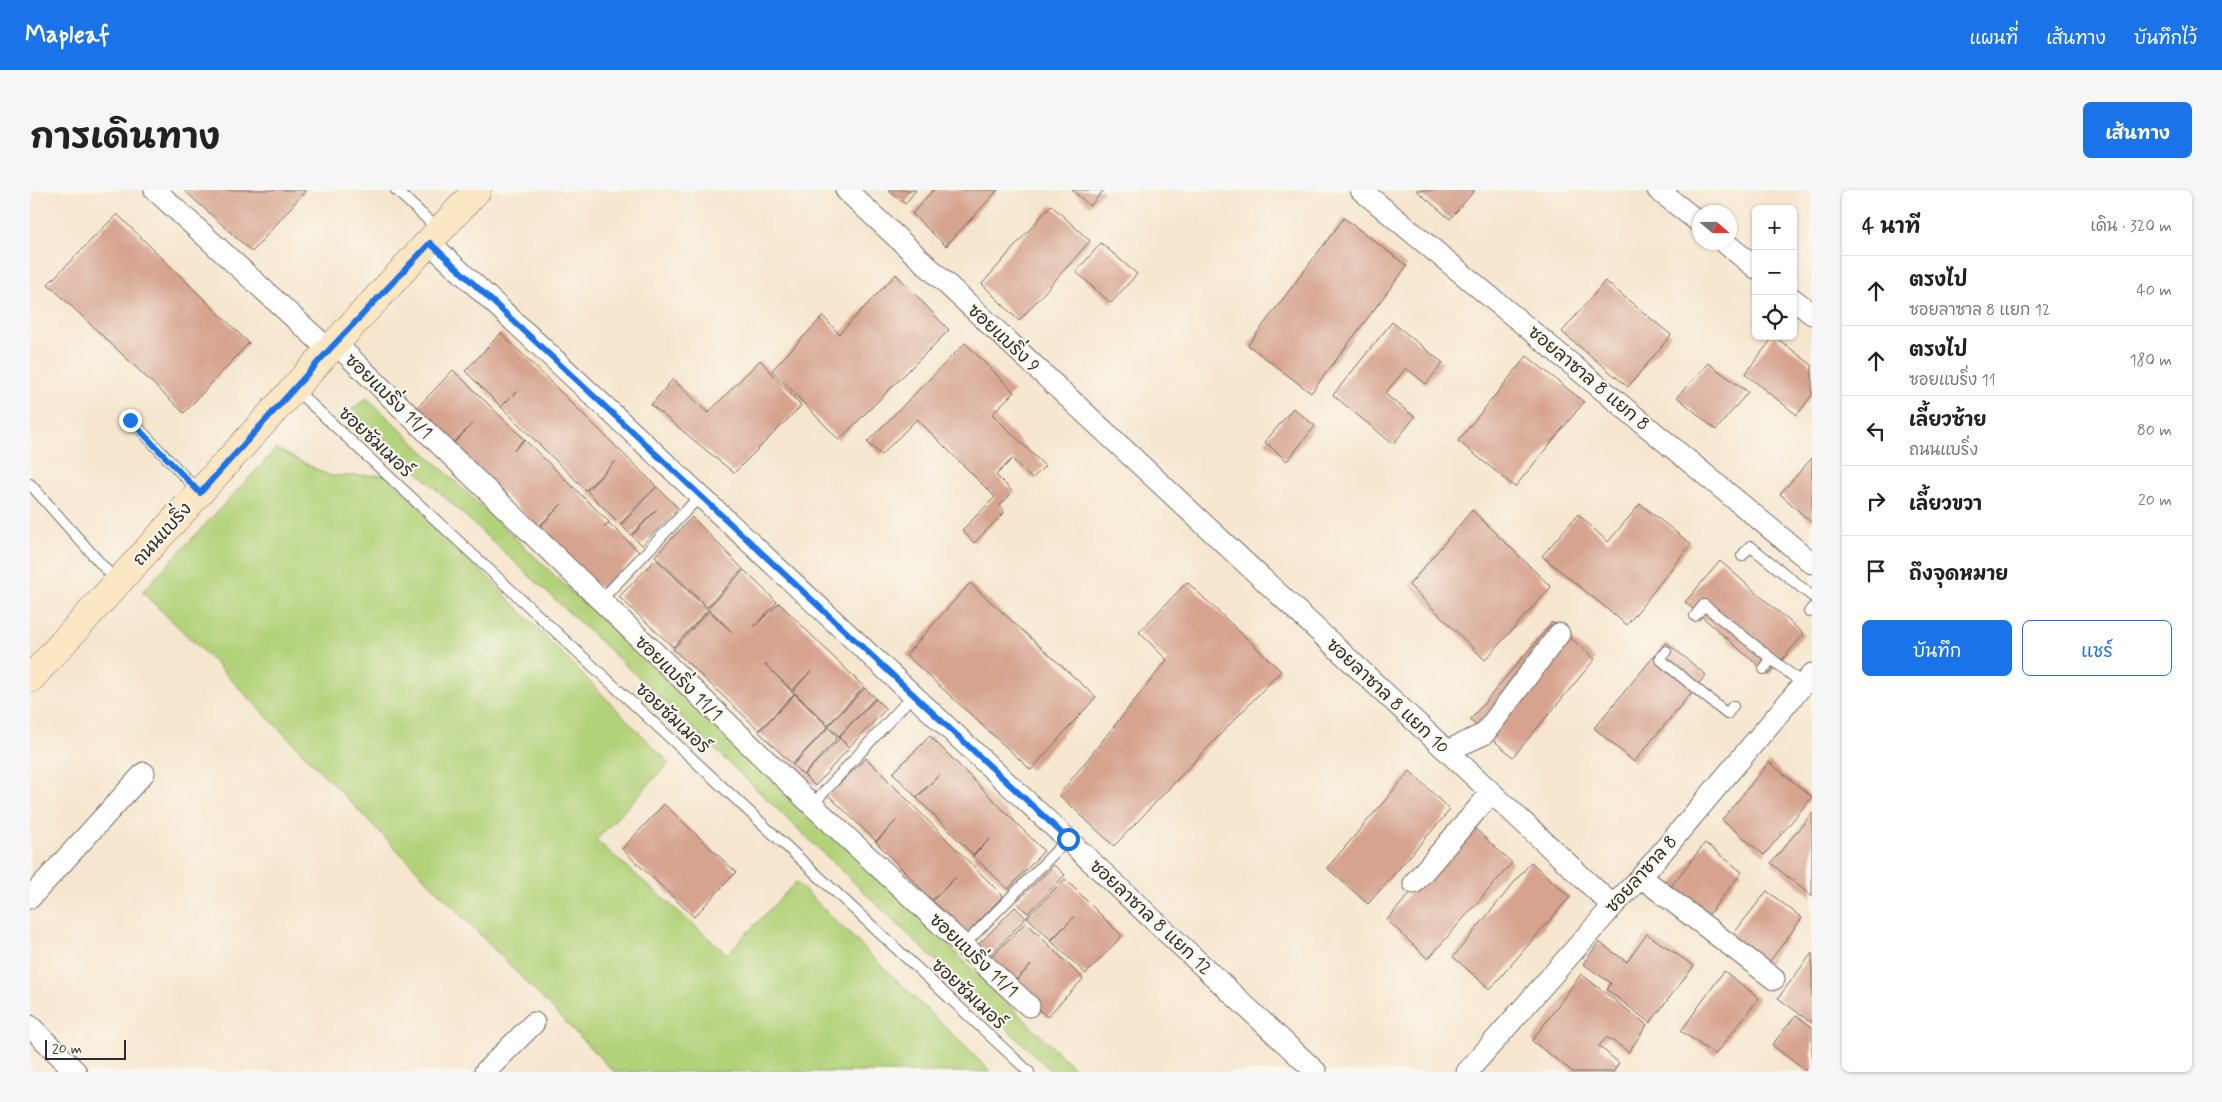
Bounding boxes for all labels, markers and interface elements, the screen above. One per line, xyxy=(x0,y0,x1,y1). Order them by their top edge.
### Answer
text: Mapleaf xyxy=(25,20,110,51)
text: แผนที่ xyxy=(1970,27,2018,51)
text: เส้นทาง xyxy=(2046,27,2106,51)
text: บันทึกไว้ xyxy=(2134,27,2197,51)
button: เส้นทาง xyxy=(2083,102,2192,158)
text: การเดินทาง xyxy=(30,115,220,161)
north arrow xyxy=(1692,205,1737,250)
map controls xyxy=(1752,205,1797,340)
button: + xyxy=(1752,205,1797,250)
text: 4 นาที xyxy=(1862,213,1920,241)
text: เดิน · 320 m xyxy=(2091,216,2172,237)
button: − xyxy=(1752,250,1797,295)
text: ตรงไป xyxy=(1909,268,1967,293)
icon: ahead xyxy=(1862,277,1890,305)
text: 40 m xyxy=(2136,280,2172,301)
street label: ซอยแบริ่ง 9 xyxy=(962,295,1049,378)
button: locate xyxy=(1752,295,1797,340)
text: ซอยลาซาล 8 แยก 12 xyxy=(1909,300,2050,321)
street label: ซอยลาซาล 8 แยก 8 xyxy=(1523,321,1654,437)
text: ตรงไป xyxy=(1909,338,1967,363)
street label: ซอยแบริ่ง 11/1 xyxy=(339,344,442,445)
icon: ahead xyxy=(1862,347,1890,375)
text: 180 m xyxy=(2129,350,2172,371)
text: ซอยแบริ่ง 11 xyxy=(1909,370,1996,391)
street label: ซอยซัมเมอร์ xyxy=(333,400,420,484)
text: เลี้ยวซ้าย xyxy=(1909,408,1986,433)
route end xyxy=(119,409,142,432)
icon: left xyxy=(1862,417,1890,445)
text: 80 m xyxy=(2137,420,2172,441)
text: ถนนแบริ่ง xyxy=(1909,440,1978,461)
icon: right xyxy=(1862,487,1890,515)
text: 20 m xyxy=(2138,490,2172,511)
text: เลี้ยวขวา xyxy=(1909,492,1982,517)
street label: ถนนแบริ่ง xyxy=(123,494,198,572)
icon: arrive xyxy=(1862,557,1890,585)
text: ถึงจุดหมาย xyxy=(1909,562,2008,587)
button: บันทึก xyxy=(1862,620,2012,676)
button: แชร์ xyxy=(2022,620,2172,676)
street label: ซอยแบริ่ง 11/1 xyxy=(629,626,732,727)
street label: ซอยลาซาล 8 แยก 10 xyxy=(1321,633,1454,760)
street label: ซอยซัมเมอร์ xyxy=(630,676,717,760)
route start xyxy=(1057,828,1080,851)
street label: ซอยลาซาล 8 xyxy=(1600,831,1683,919)
street label: ซอยลาซาล 8 แยก 12 xyxy=(1084,855,1217,981)
street label: ซอยแบริ่ง 11/1 xyxy=(924,904,1027,1003)
street label: ซอยซัมเมอร์ xyxy=(926,952,1013,1036)
scale bar xyxy=(45,1037,126,1060)
text: 20 m xyxy=(52,1040,82,1058)

